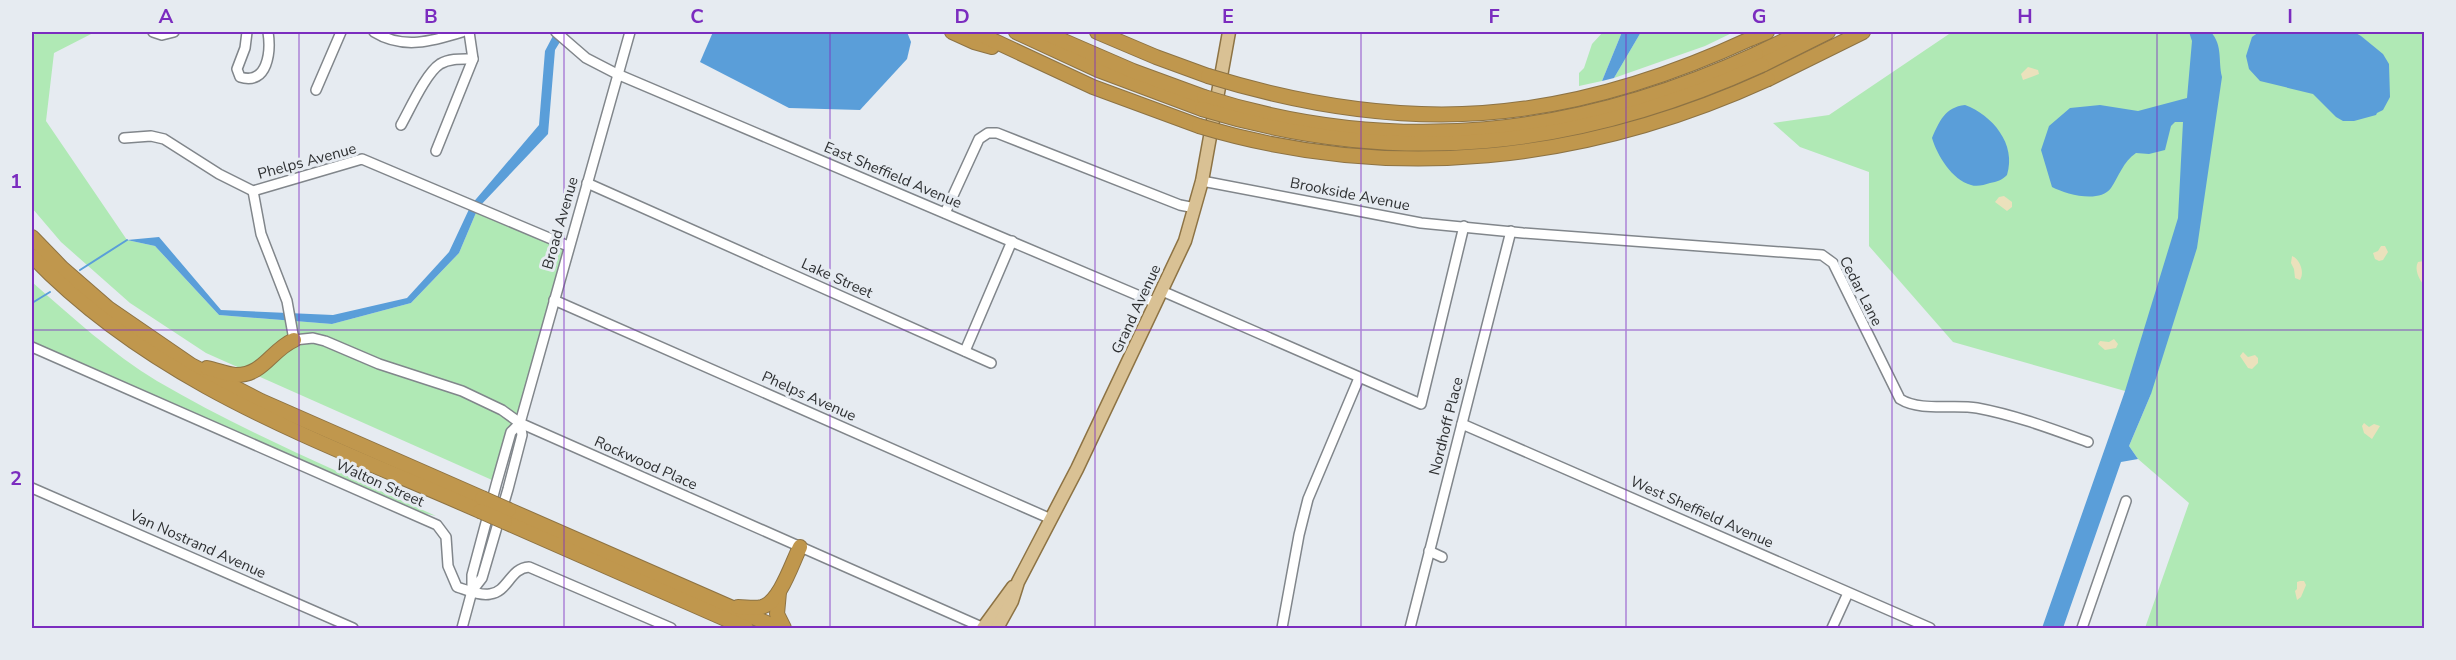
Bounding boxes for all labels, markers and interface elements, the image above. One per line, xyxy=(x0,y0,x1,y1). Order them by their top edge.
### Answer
text: A xyxy=(159,3,174,30)
text: B xyxy=(424,3,438,30)
text: C xyxy=(690,3,704,30)
text: D xyxy=(954,3,970,30)
text: E xyxy=(1222,3,1234,30)
text: F xyxy=(1488,3,1500,30)
text: G xyxy=(1752,3,1766,30)
text: H xyxy=(2017,3,2033,30)
text: I xyxy=(2287,3,2293,30)
street label: East Sheffield Avenue xyxy=(821,137,965,213)
street label: Phelps Avenue xyxy=(255,138,359,184)
text: 1 xyxy=(10,168,22,195)
street label: Brookside Avenue xyxy=(1288,173,1412,215)
street label: Broad Avenue xyxy=(537,174,583,272)
street label: Lake Street xyxy=(798,253,877,303)
street label: Cedar Lane xyxy=(1835,253,1887,329)
street label: Grand Avenue xyxy=(1107,261,1165,357)
street label: Phelps Avenue xyxy=(759,366,859,426)
street label: Nordhoff Place xyxy=(1424,375,1468,477)
street label: Rockwood Place xyxy=(591,431,701,495)
street label: Walton Street xyxy=(333,455,428,512)
text: 2 xyxy=(10,465,22,492)
street label: West Sheffield Avenue xyxy=(1627,471,1777,553)
street label: Van Nostrand Avenue xyxy=(126,505,269,583)

